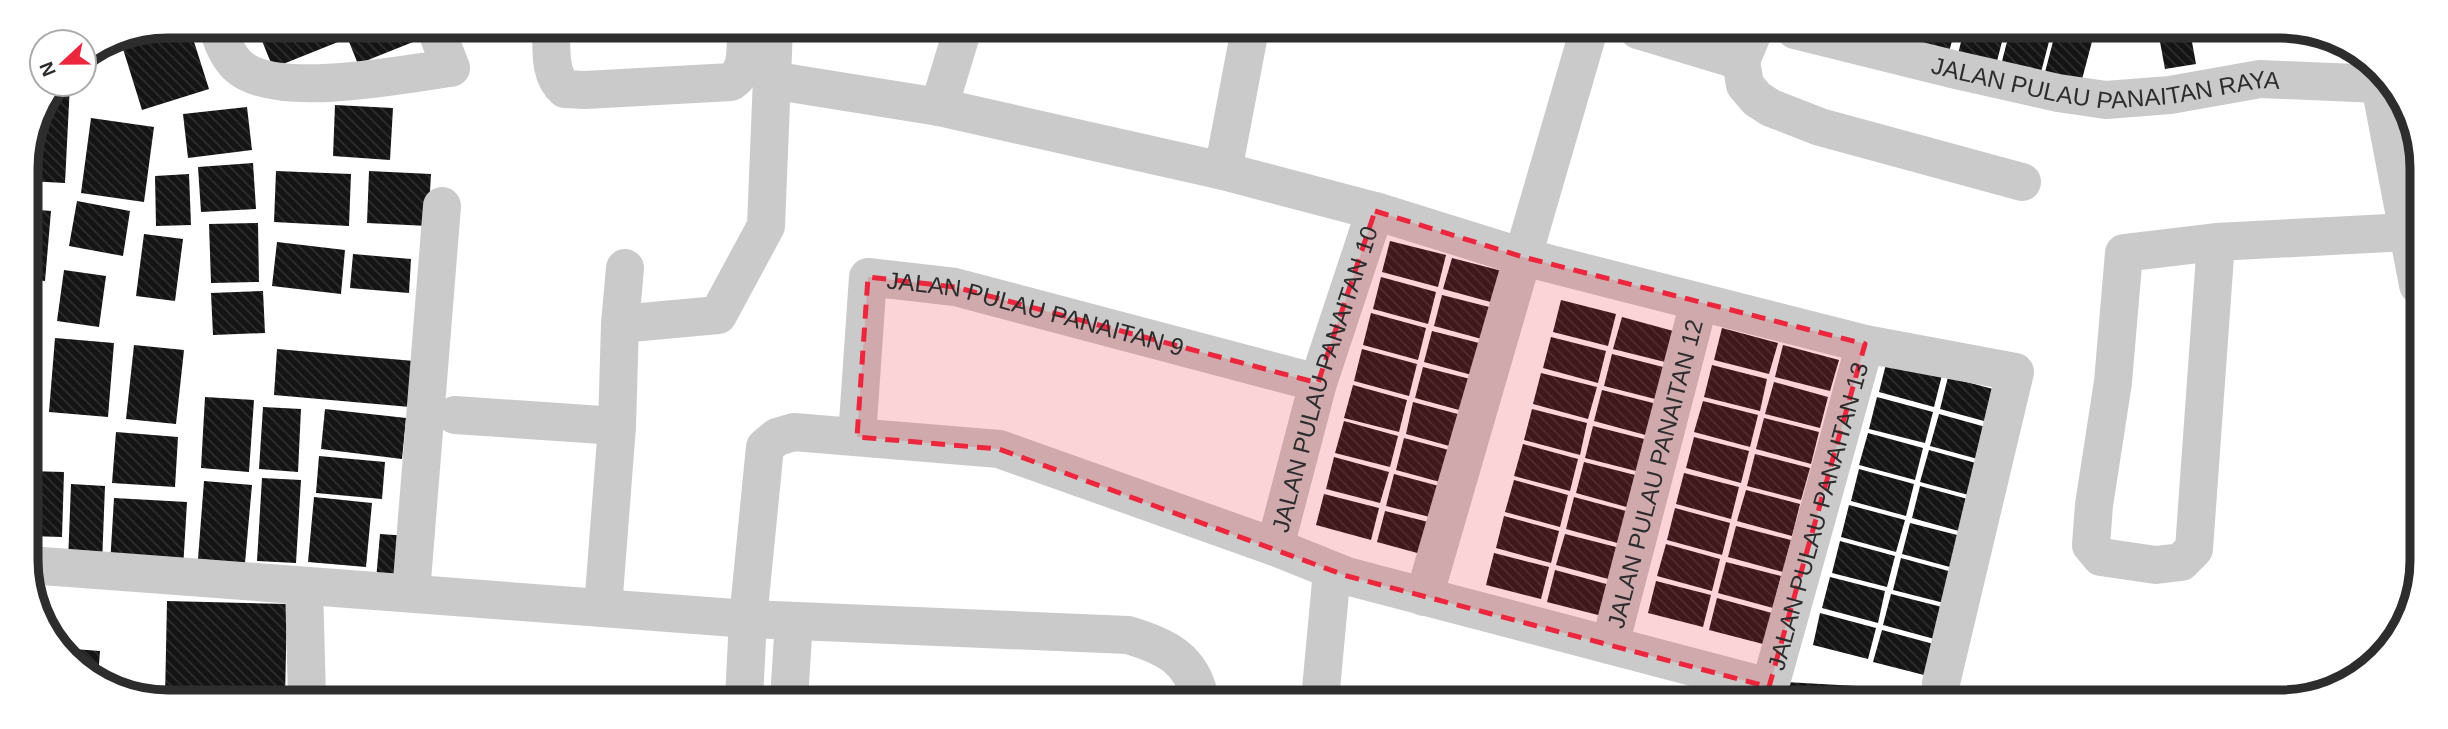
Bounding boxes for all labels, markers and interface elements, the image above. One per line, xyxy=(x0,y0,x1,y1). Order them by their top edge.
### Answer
north arrow xyxy=(28,28,98,98)
street label: JALAN PULAU PANAITAN RAYA xyxy=(1929,51,2281,114)
text: N xyxy=(35,59,60,79)
street label: JALAN PULAU PANAITAN 10 xyxy=(1266,223,1383,535)
street label: JALAN PULAU PANAITAN 9 xyxy=(886,266,1187,360)
street label: JALAN PULAU PANAITAN 12 xyxy=(1601,316,1707,631)
street label: JALAN PULAU PANAITAN 13 xyxy=(1762,359,1873,673)

